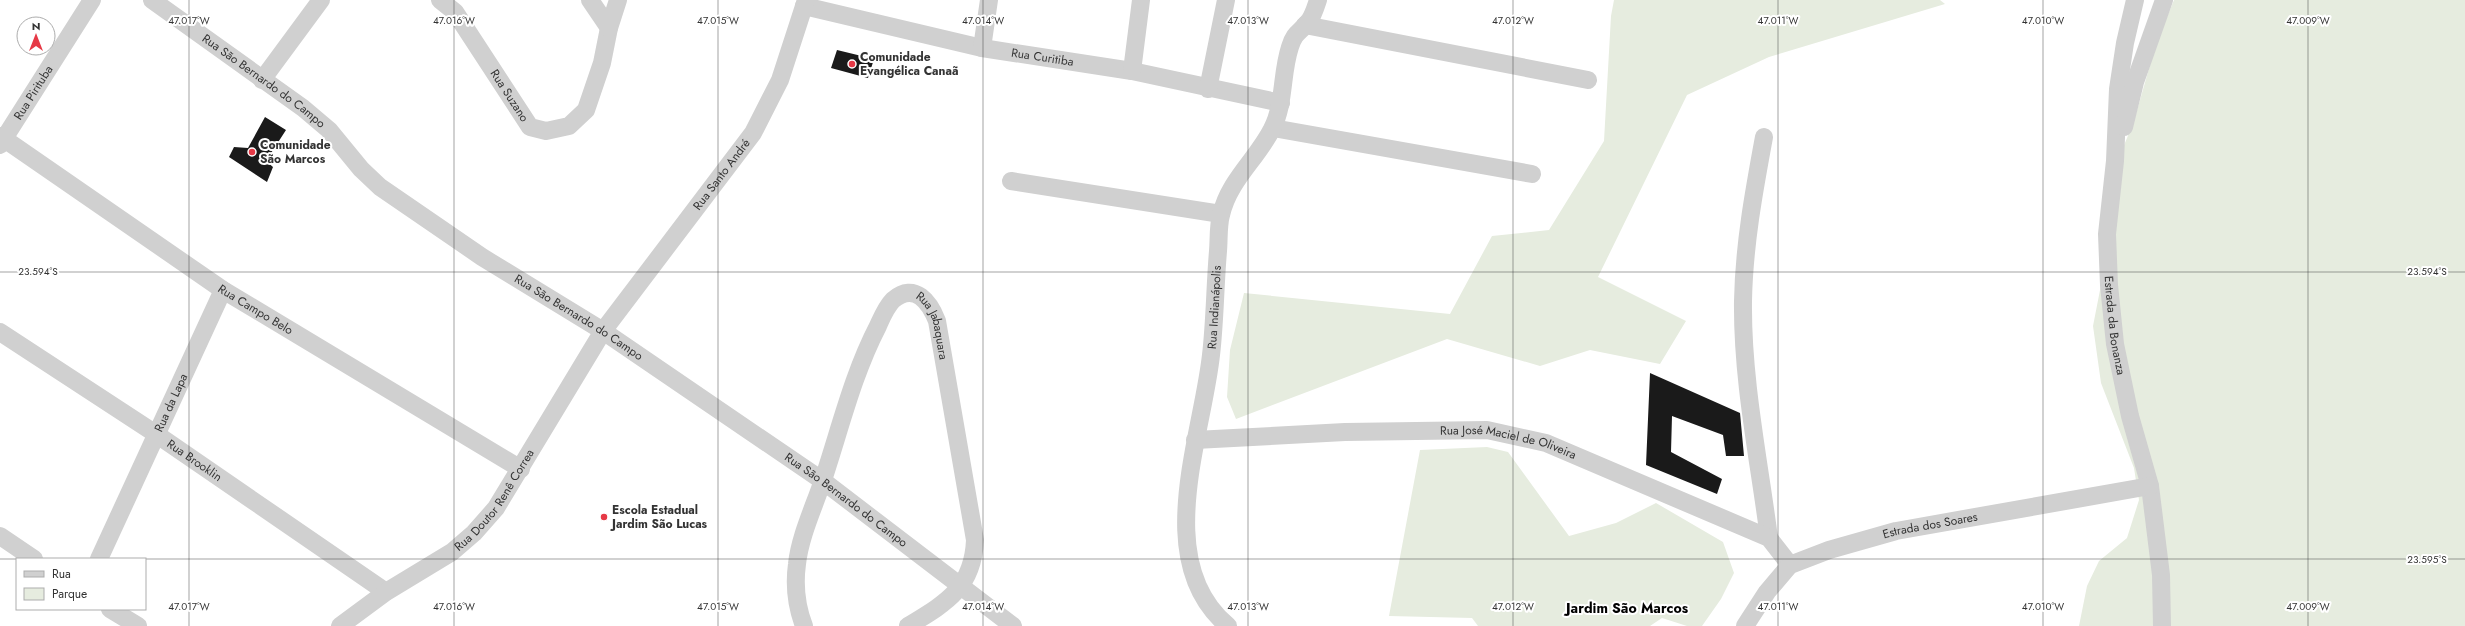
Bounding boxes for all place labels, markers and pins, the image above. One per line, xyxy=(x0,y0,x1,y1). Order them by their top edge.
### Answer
place label: Comunidade Evangélica Canaã xyxy=(860,48,958,80)
marker: Comunidade Evangélica Canaã xyxy=(847,59,857,69)
place label: Comunidade São Marcos xyxy=(260,136,331,168)
marker: Comunidade São Marcos xyxy=(247,147,257,157)
place label: Escola Estadual Jardim São Lucas xyxy=(610,501,708,533)
marker: Escola Estadual Jardim São Lucas xyxy=(599,512,609,522)

